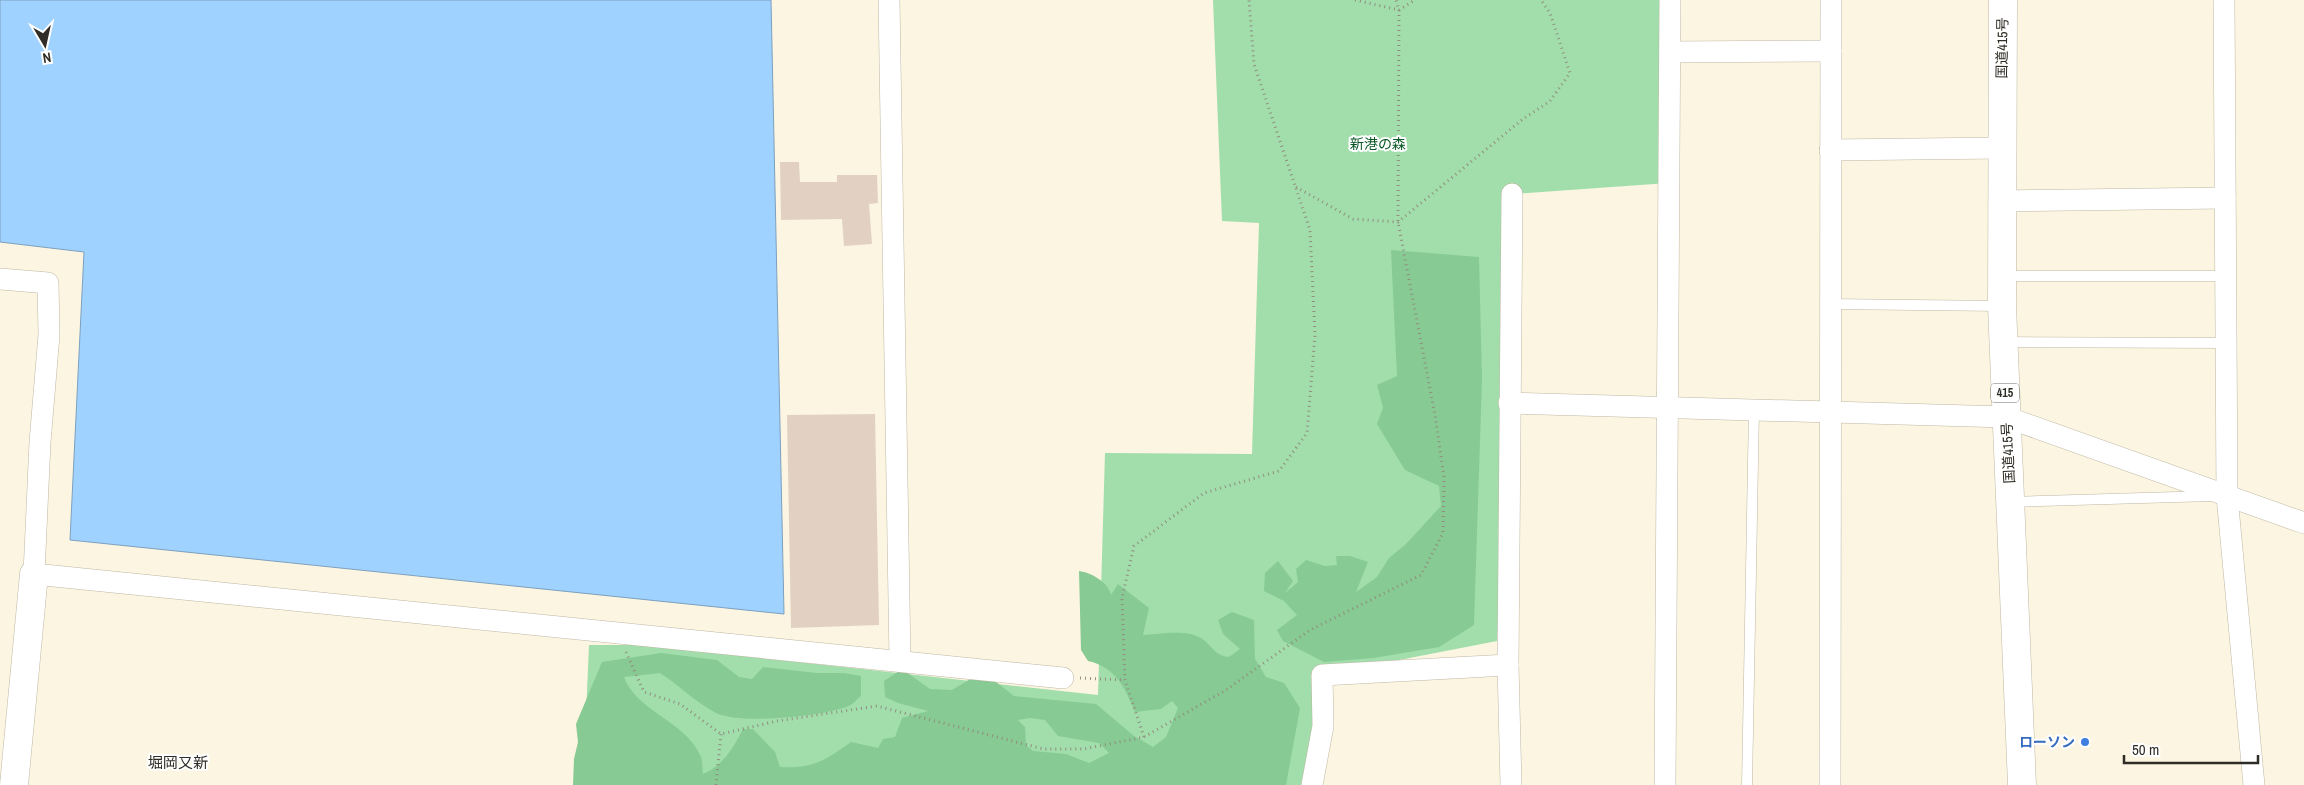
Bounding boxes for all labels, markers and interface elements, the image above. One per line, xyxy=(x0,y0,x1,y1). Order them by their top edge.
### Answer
street label: 国道415号 xyxy=(1992,17,2012,79)
north arrow xyxy=(20,20,70,70)
text: N xyxy=(42,48,53,67)
park label: 新港の森 xyxy=(1350,135,1406,153)
road number: 415 xyxy=(1991,383,2019,402)
street label: 国道415号 xyxy=(1997,422,2019,484)
scale bar xyxy=(2124,732,2258,764)
place label: ローソン xyxy=(2019,733,2075,751)
marker: ローソン xyxy=(2079,736,2091,748)
text: 50 m xyxy=(2132,739,2159,760)
district label: 堀岡又新 xyxy=(148,752,208,773)

